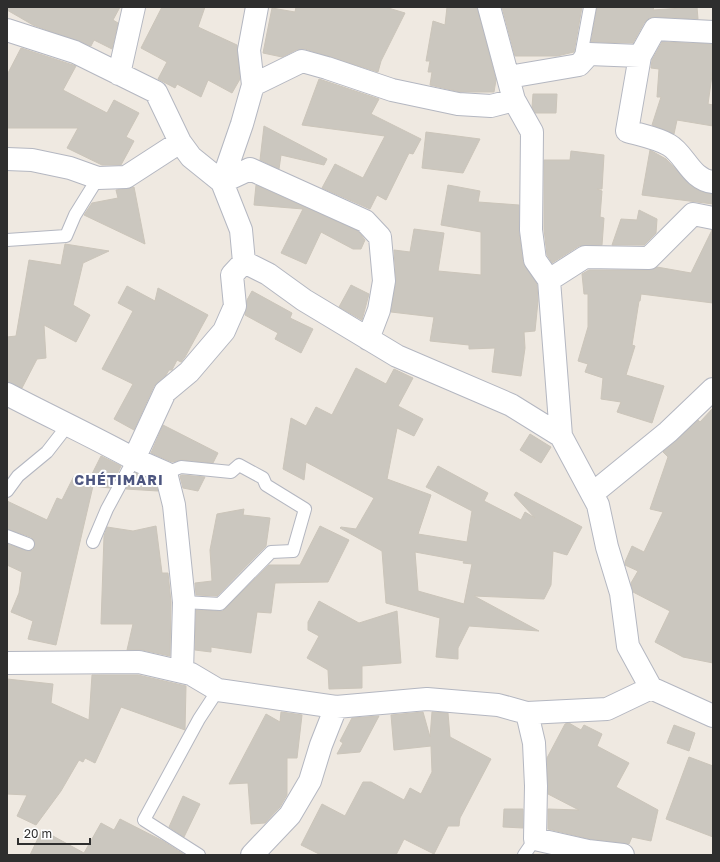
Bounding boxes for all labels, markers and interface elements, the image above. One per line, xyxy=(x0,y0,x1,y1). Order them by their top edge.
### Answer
district label: CHÉTIMARI xyxy=(74,471,164,488)
scale bar xyxy=(18,820,90,846)
text: 20 m xyxy=(24,826,52,841)

